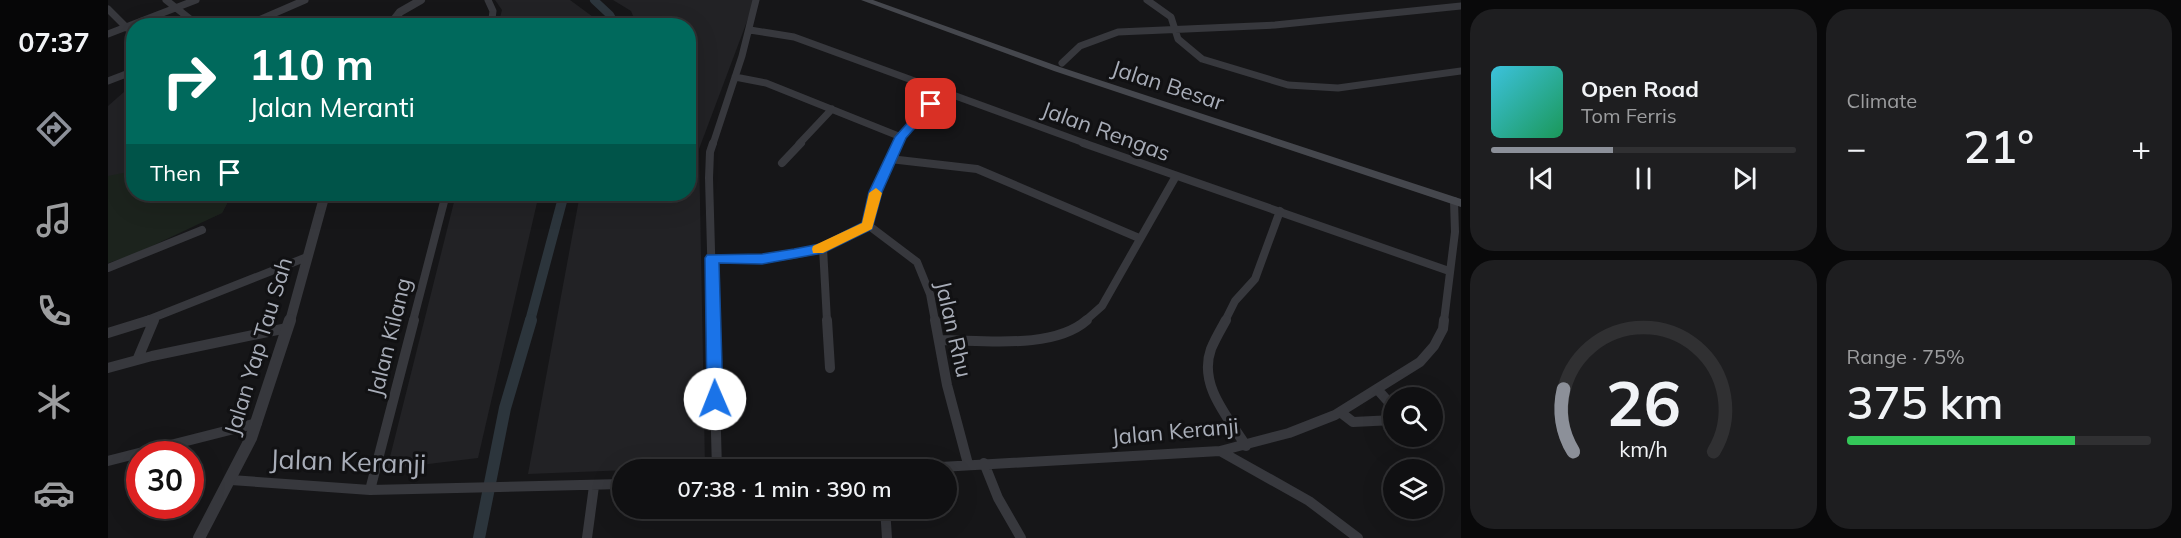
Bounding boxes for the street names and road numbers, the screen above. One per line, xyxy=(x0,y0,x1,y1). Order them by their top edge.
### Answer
street label: Jalan Besar xyxy=(1108,54,1228,116)
street label: Jalan Rengas xyxy=(1038,95,1174,167)
street label: Jalan Yap Tau Sah xyxy=(218,254,298,438)
street label: Jalan Kilang xyxy=(361,275,417,399)
street label: Jalan Rhu xyxy=(929,278,979,380)
street label: Jalan Keranji xyxy=(1110,411,1240,451)
street label: Jalan Keranji xyxy=(269,441,427,481)

